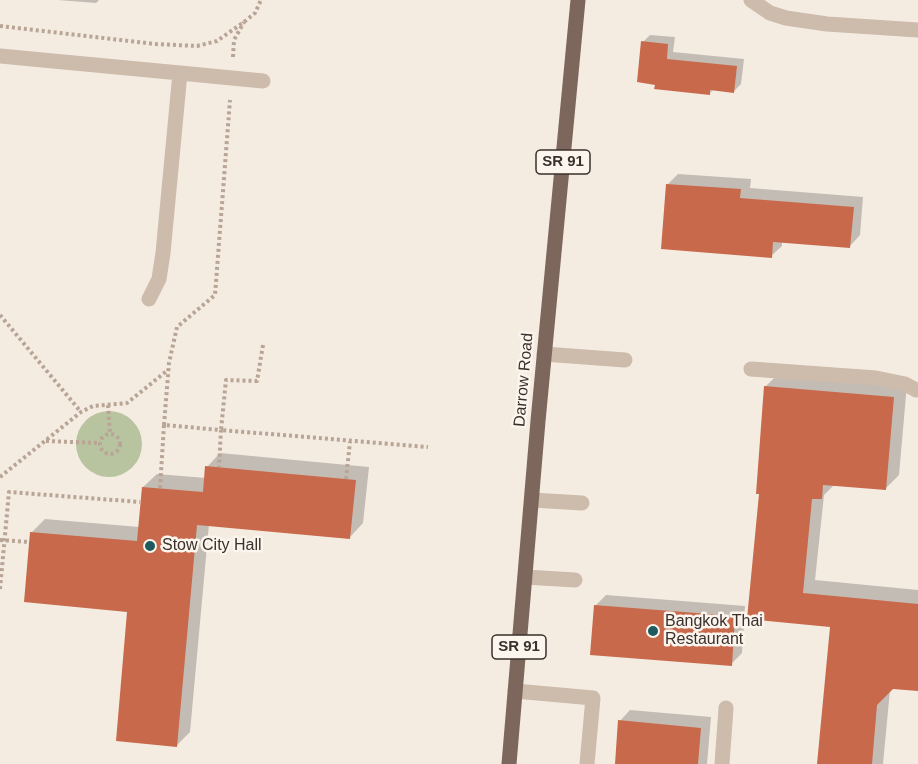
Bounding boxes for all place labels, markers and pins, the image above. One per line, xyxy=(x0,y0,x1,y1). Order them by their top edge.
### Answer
place label: Stow City Hall xyxy=(162,536,262,556)
marker: Stow City Hall xyxy=(143,539,157,553)
place label: Bangkok Thai Restaurant xyxy=(665,612,763,650)
marker: Bangkok Thai Restaurant xyxy=(646,624,660,638)

